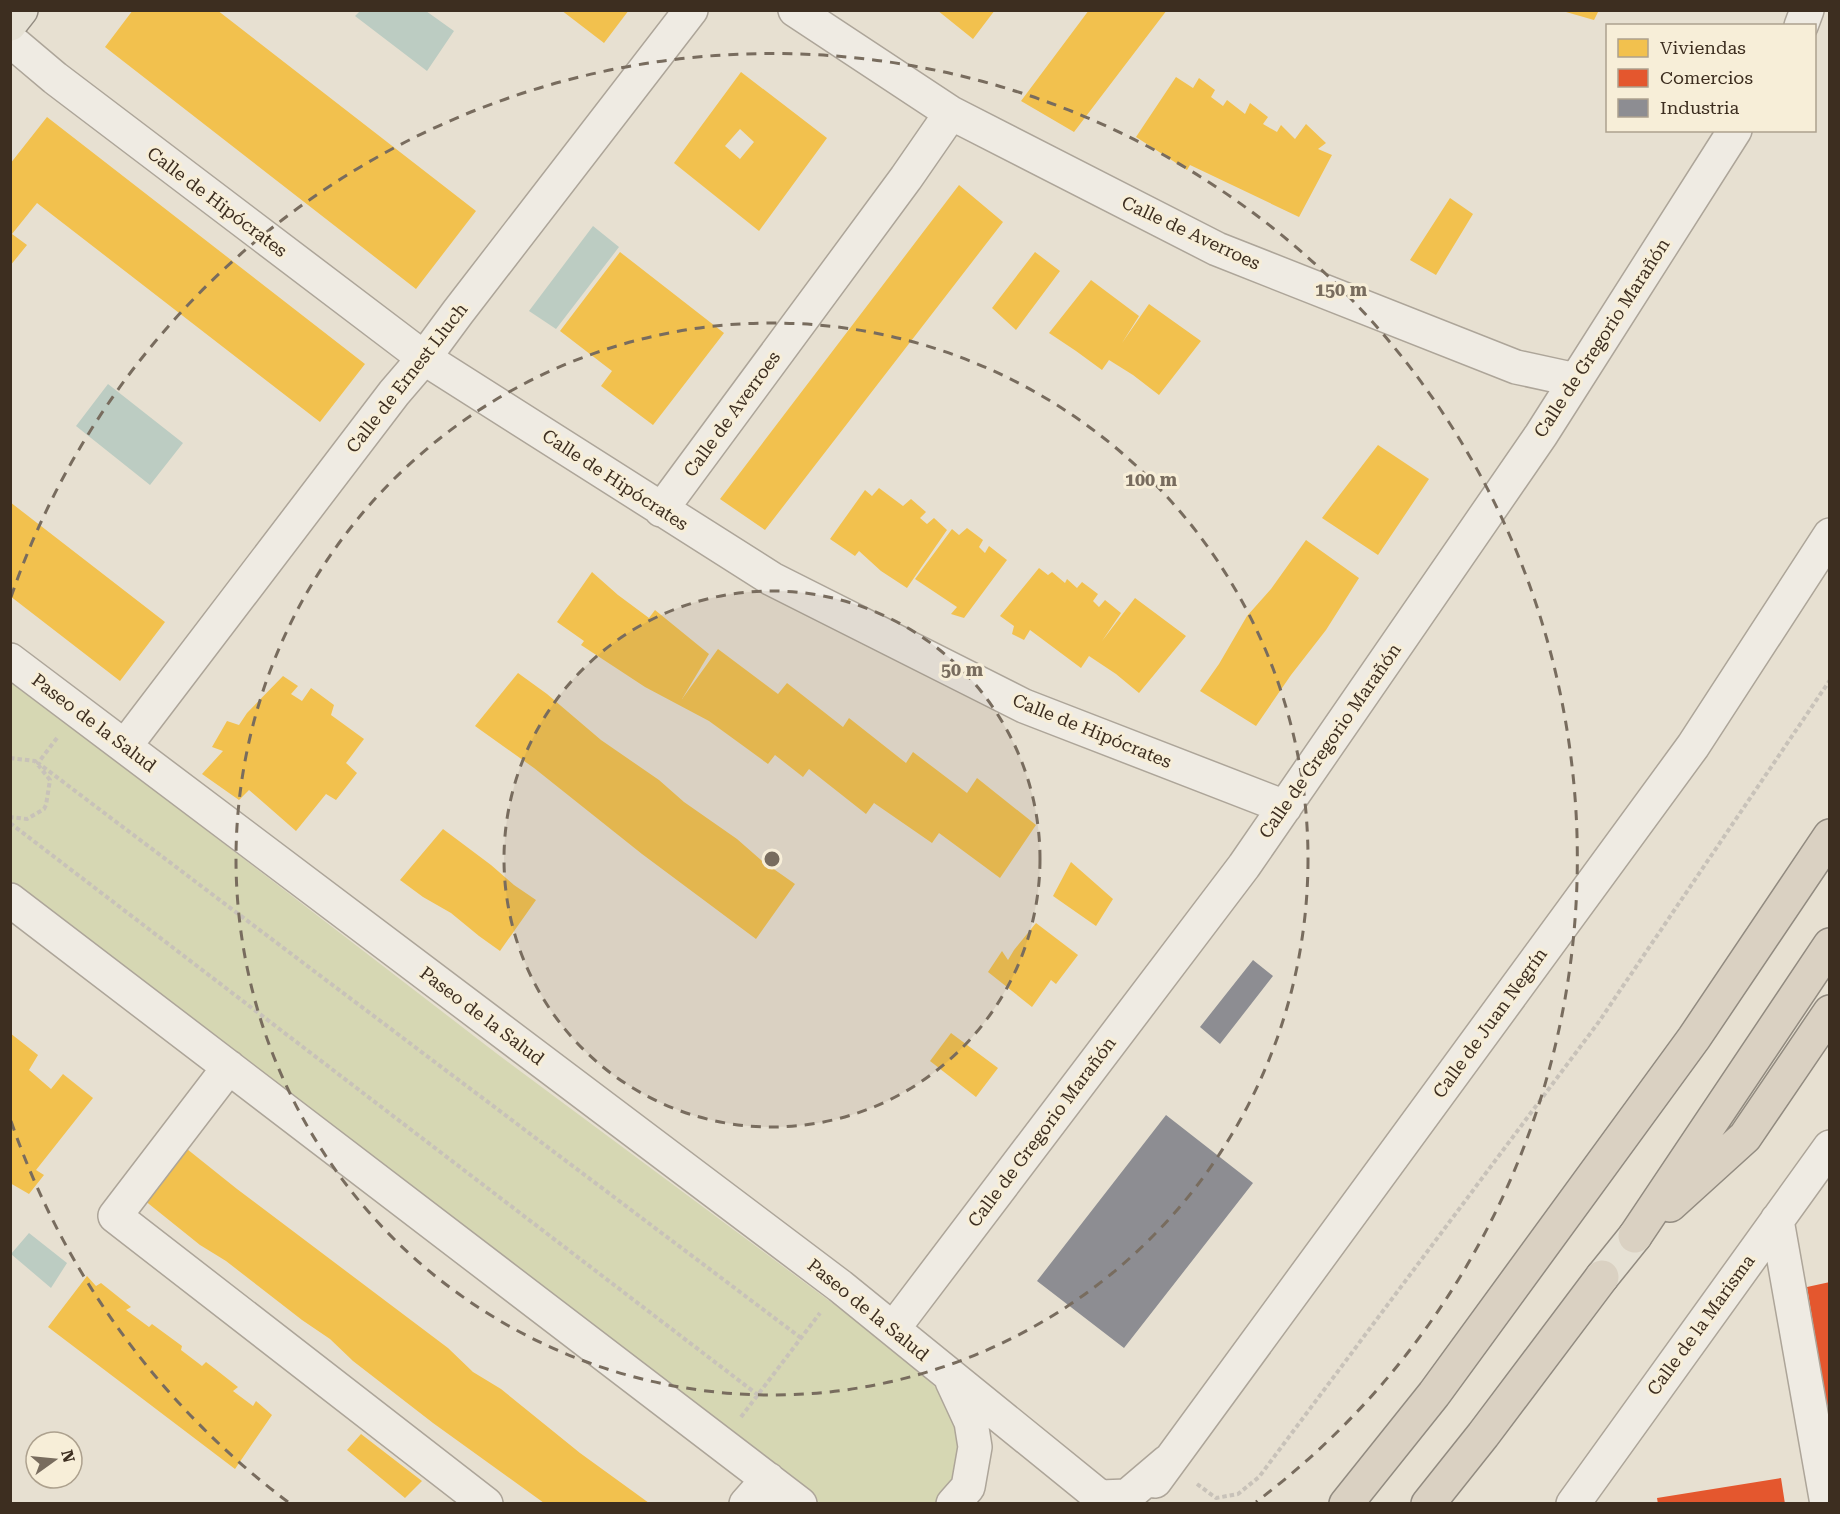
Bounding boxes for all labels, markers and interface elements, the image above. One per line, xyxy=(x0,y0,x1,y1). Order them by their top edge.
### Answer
legend xyxy=(1606,24,1816,132)
text: Viviendas xyxy=(1660,37,1746,58)
text: Comercios xyxy=(1660,67,1753,88)
text: Industria xyxy=(1660,97,1740,118)
street label: Calle de Hipócrates xyxy=(143,142,291,261)
street label: Calle de Averroes xyxy=(1119,191,1264,274)
street label: Calle de Gregorio Marañón xyxy=(1529,234,1674,441)
text: 150 m xyxy=(1315,279,1368,300)
street label: Calle de Ernest Lluch xyxy=(342,298,472,457)
street label: Calle de Averroes xyxy=(679,347,784,481)
street label: Calle de Hipócrates xyxy=(538,425,692,535)
text: 100 m xyxy=(1125,469,1178,490)
street label: Calle de Gregorio Marañón xyxy=(1254,639,1405,842)
text: 50 m xyxy=(941,659,984,680)
street label: Paseo de la Salud xyxy=(28,669,161,776)
street label: Calle de Hipócrates xyxy=(1010,689,1175,772)
centre of rings xyxy=(762,849,782,869)
street label: Calle de Juan Negrín xyxy=(1428,943,1551,1102)
street label: Paseo de la Salud xyxy=(416,962,549,1069)
street label: Calle de Gregorio Marañón xyxy=(963,1032,1120,1231)
street label: Calle de la Marisma xyxy=(1643,1250,1759,1399)
street label: Paseo de la Salud xyxy=(803,1254,934,1365)
north arrow xyxy=(24,1430,84,1490)
text: N xyxy=(57,1448,79,1465)

